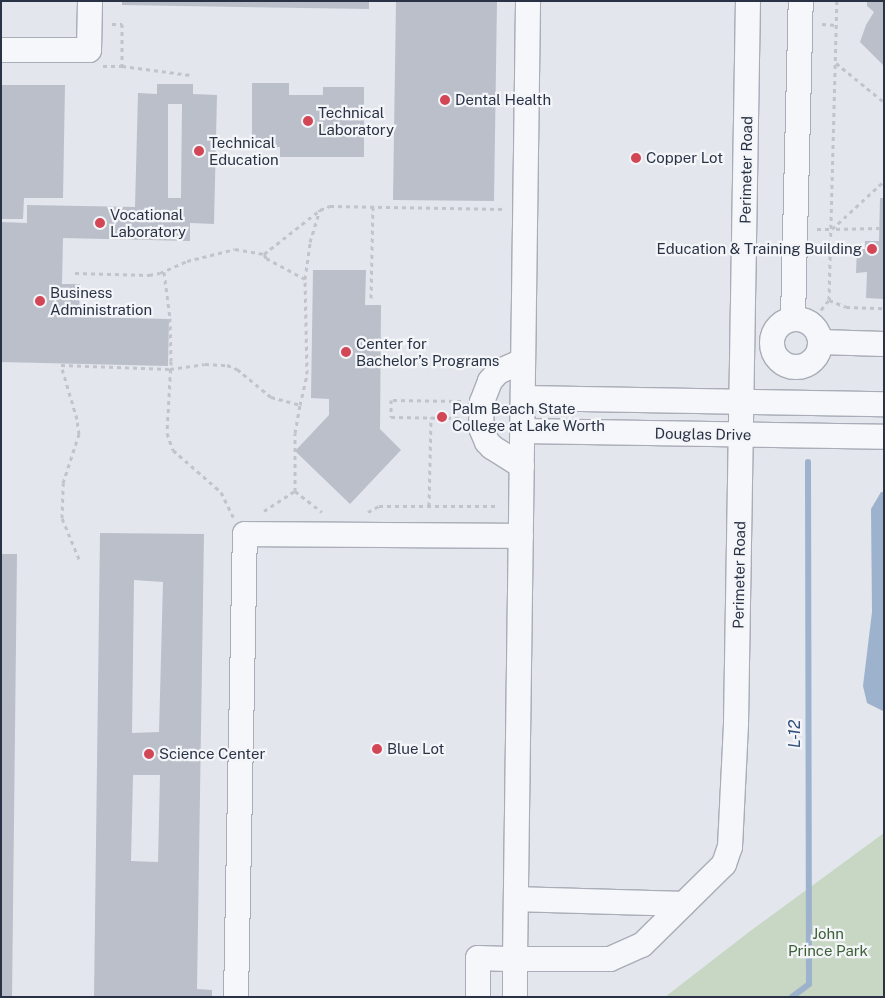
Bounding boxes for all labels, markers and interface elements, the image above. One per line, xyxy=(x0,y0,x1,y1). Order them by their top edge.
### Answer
place label: Dental Health xyxy=(455,91,551,109)
marker: Dental Health xyxy=(439,94,451,106)
place label: Technical Laboratory xyxy=(318,103,394,138)
marker: Technical Laboratory xyxy=(302,115,314,127)
street label: Perimeter Road xyxy=(736,116,756,224)
place label: Technical Education xyxy=(209,133,279,168)
marker: Technical Education xyxy=(193,145,205,157)
place label: Copper Lot xyxy=(646,149,723,167)
marker: Copper Lot xyxy=(630,152,642,164)
place label: Vocational Laboratory xyxy=(110,205,186,240)
marker: Vocational Laboratory xyxy=(94,217,106,229)
place label: Education & Training Building xyxy=(657,240,862,258)
marker: Education & Training Building xyxy=(866,243,878,255)
place label: Business Administration xyxy=(50,283,152,318)
marker: Business Administration xyxy=(34,295,46,307)
place label: Center for Bachelor’s Programs xyxy=(356,334,500,369)
marker: Center for Bachelor’s Programs xyxy=(340,346,352,358)
place label: Palm Beach State College at Lake Worth xyxy=(452,399,606,434)
marker: Palm Beach State College at Lake Worth xyxy=(436,411,448,423)
street label: Douglas Drive xyxy=(655,424,751,444)
street label: Perimeter Road xyxy=(729,521,749,629)
water label: L-12 xyxy=(785,720,805,748)
place label: Blue Lot xyxy=(387,740,445,758)
marker: Blue Lot xyxy=(371,743,383,755)
place label: Science Center xyxy=(159,745,265,763)
marker: Science Center xyxy=(143,748,155,760)
park label: John Prince Park xyxy=(788,924,868,959)

